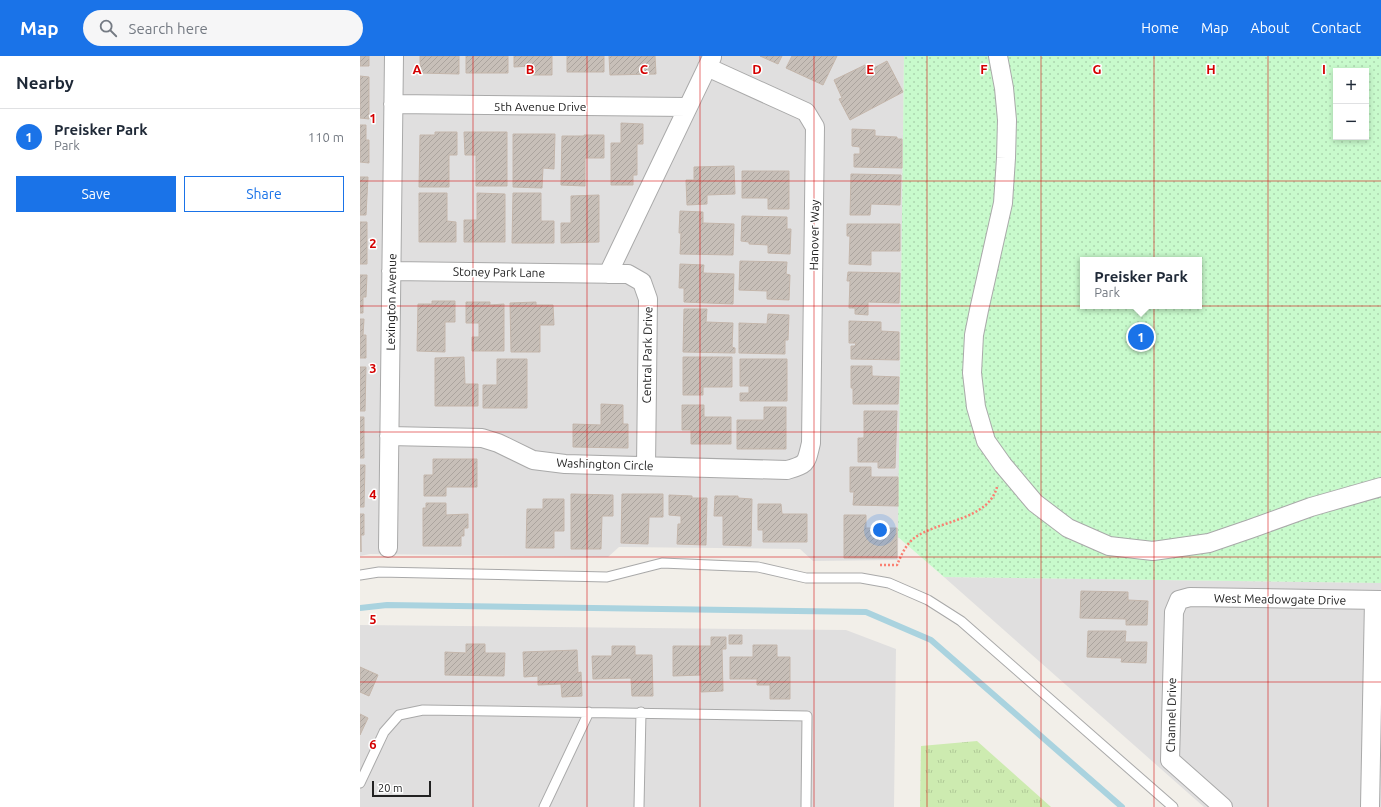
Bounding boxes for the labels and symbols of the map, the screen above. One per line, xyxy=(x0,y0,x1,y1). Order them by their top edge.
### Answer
text: A xyxy=(412,62,422,76)
text: B xyxy=(526,62,535,76)
text: C xyxy=(640,62,649,76)
text: D xyxy=(752,62,762,76)
text: E xyxy=(866,62,874,76)
text: F xyxy=(980,62,988,76)
text: G xyxy=(1093,62,1102,76)
text: H xyxy=(1206,62,1216,76)
text: I xyxy=(1322,62,1326,76)
street label: 5th Avenue Drive xyxy=(494,100,586,113)
text: 1 xyxy=(369,111,377,125)
street label: Hanover Way xyxy=(807,199,821,271)
text: 2 xyxy=(369,236,377,250)
street label: Lexington Avenue xyxy=(384,253,398,351)
street label: Stoney Park Lane xyxy=(453,265,545,279)
street label: Central Park Drive xyxy=(640,306,654,404)
pin: 1 xyxy=(1128,322,1154,352)
text: 3 xyxy=(369,361,377,375)
street label: Washington Circle xyxy=(556,456,654,472)
text: 4 xyxy=(369,487,377,501)
your location xyxy=(870,520,890,540)
street label: West Meadowgate Drive xyxy=(1214,591,1346,607)
text: 5 xyxy=(369,612,377,626)
street label: Channel Drive xyxy=(1164,677,1178,753)
text: 6 xyxy=(369,737,377,751)
scale bar xyxy=(372,779,431,798)

